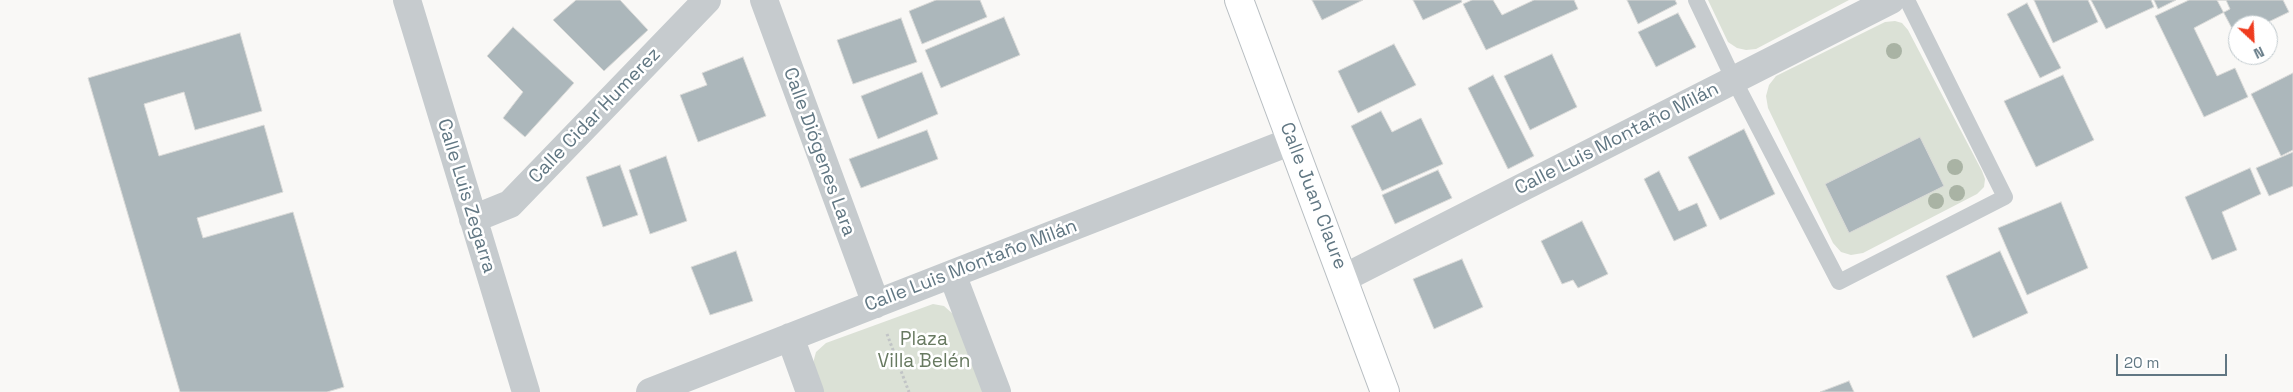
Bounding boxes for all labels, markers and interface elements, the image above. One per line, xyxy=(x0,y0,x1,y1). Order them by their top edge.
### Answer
north arrow xyxy=(2228,15,2278,65)
street label: Calle Cidar Humerez xyxy=(524,43,666,189)
text: N xyxy=(2251,43,2267,63)
street label: Calle Diógenes Lara xyxy=(778,65,860,239)
street label: Calle Luis Montaño Milán xyxy=(1511,78,1723,200)
street label: Calle Luis Zegarra xyxy=(432,116,500,276)
street label: Calle Juan Claure xyxy=(1274,119,1352,273)
street label: Calle Luis Montaño Milán xyxy=(862,215,1080,317)
park label: Plaza Villa Belén xyxy=(878,329,970,373)
scale bar xyxy=(2118,344,2229,376)
text: 20 m xyxy=(2124,353,2159,372)

